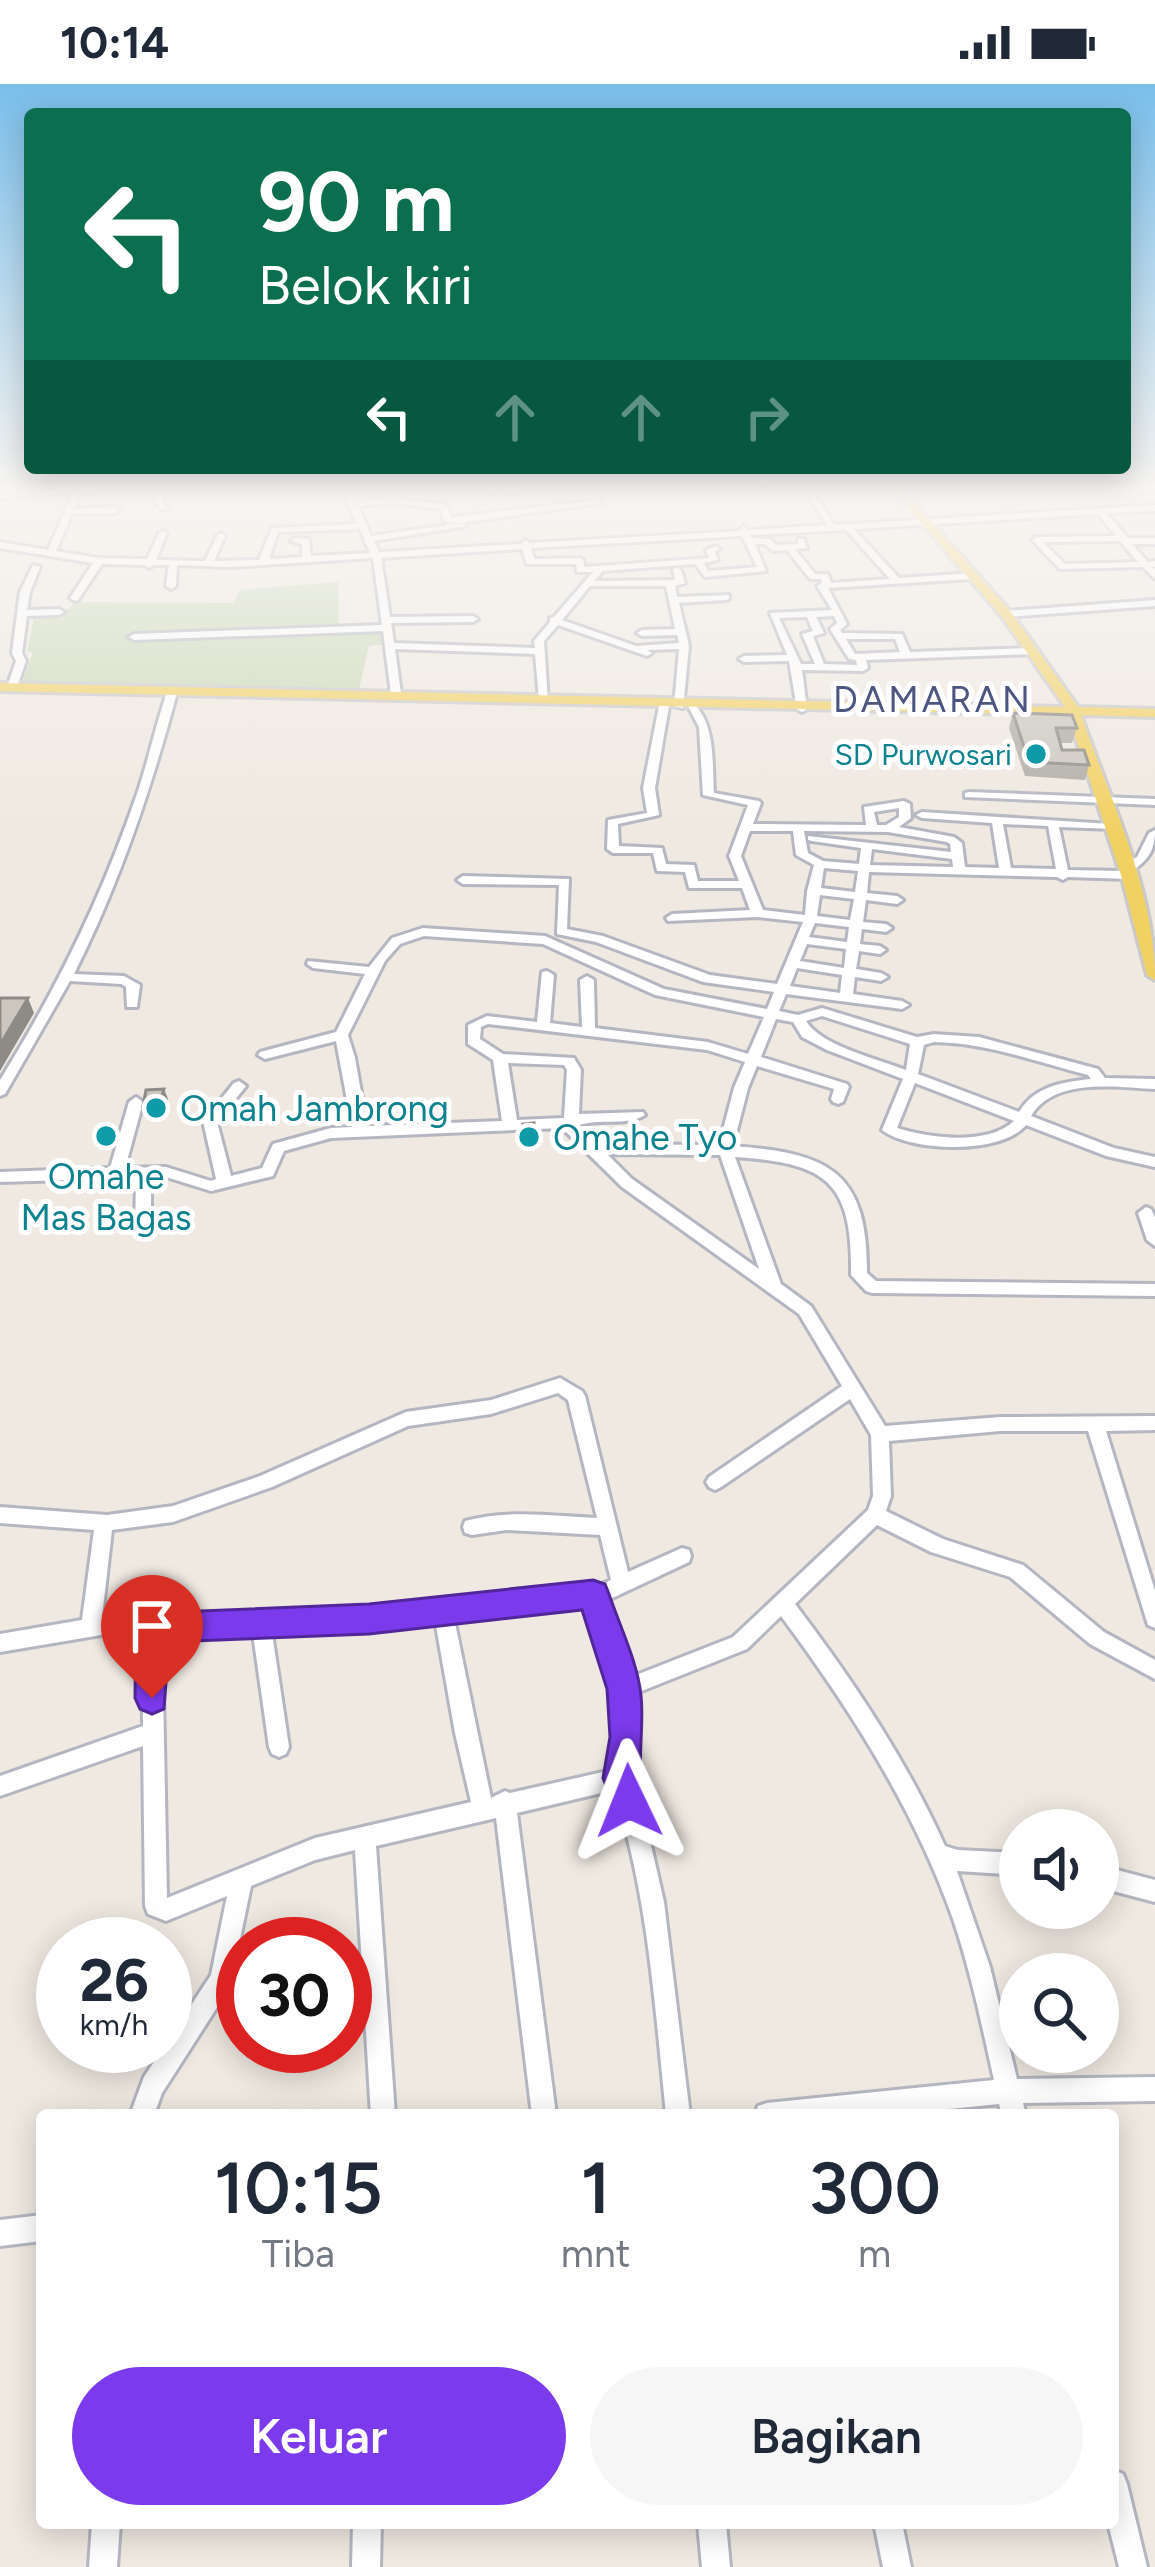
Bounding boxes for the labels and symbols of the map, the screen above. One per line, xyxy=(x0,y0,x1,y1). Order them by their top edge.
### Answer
district label: DAMARAN xyxy=(833,678,1033,721)
place label: SD Purwosari xyxy=(834,736,1012,773)
marker: SD Purwosari xyxy=(1023,741,1049,767)
place label: Omah Jambrong xyxy=(180,1087,449,1130)
marker: Omah Jambrong xyxy=(143,1095,169,1121)
place label: Omahe Tyo xyxy=(553,1116,737,1159)
marker: Omahe Mas Bagas xyxy=(93,1123,119,1149)
marker: Omahe Tyo xyxy=(516,1124,542,1150)
place label: Omahe Mas Bagas xyxy=(20,1155,192,1239)
pin xyxy=(101,1575,203,1698)
position arrow xyxy=(566,1738,692,1864)
speed limit sign: 30 xyxy=(216,1917,372,2073)

